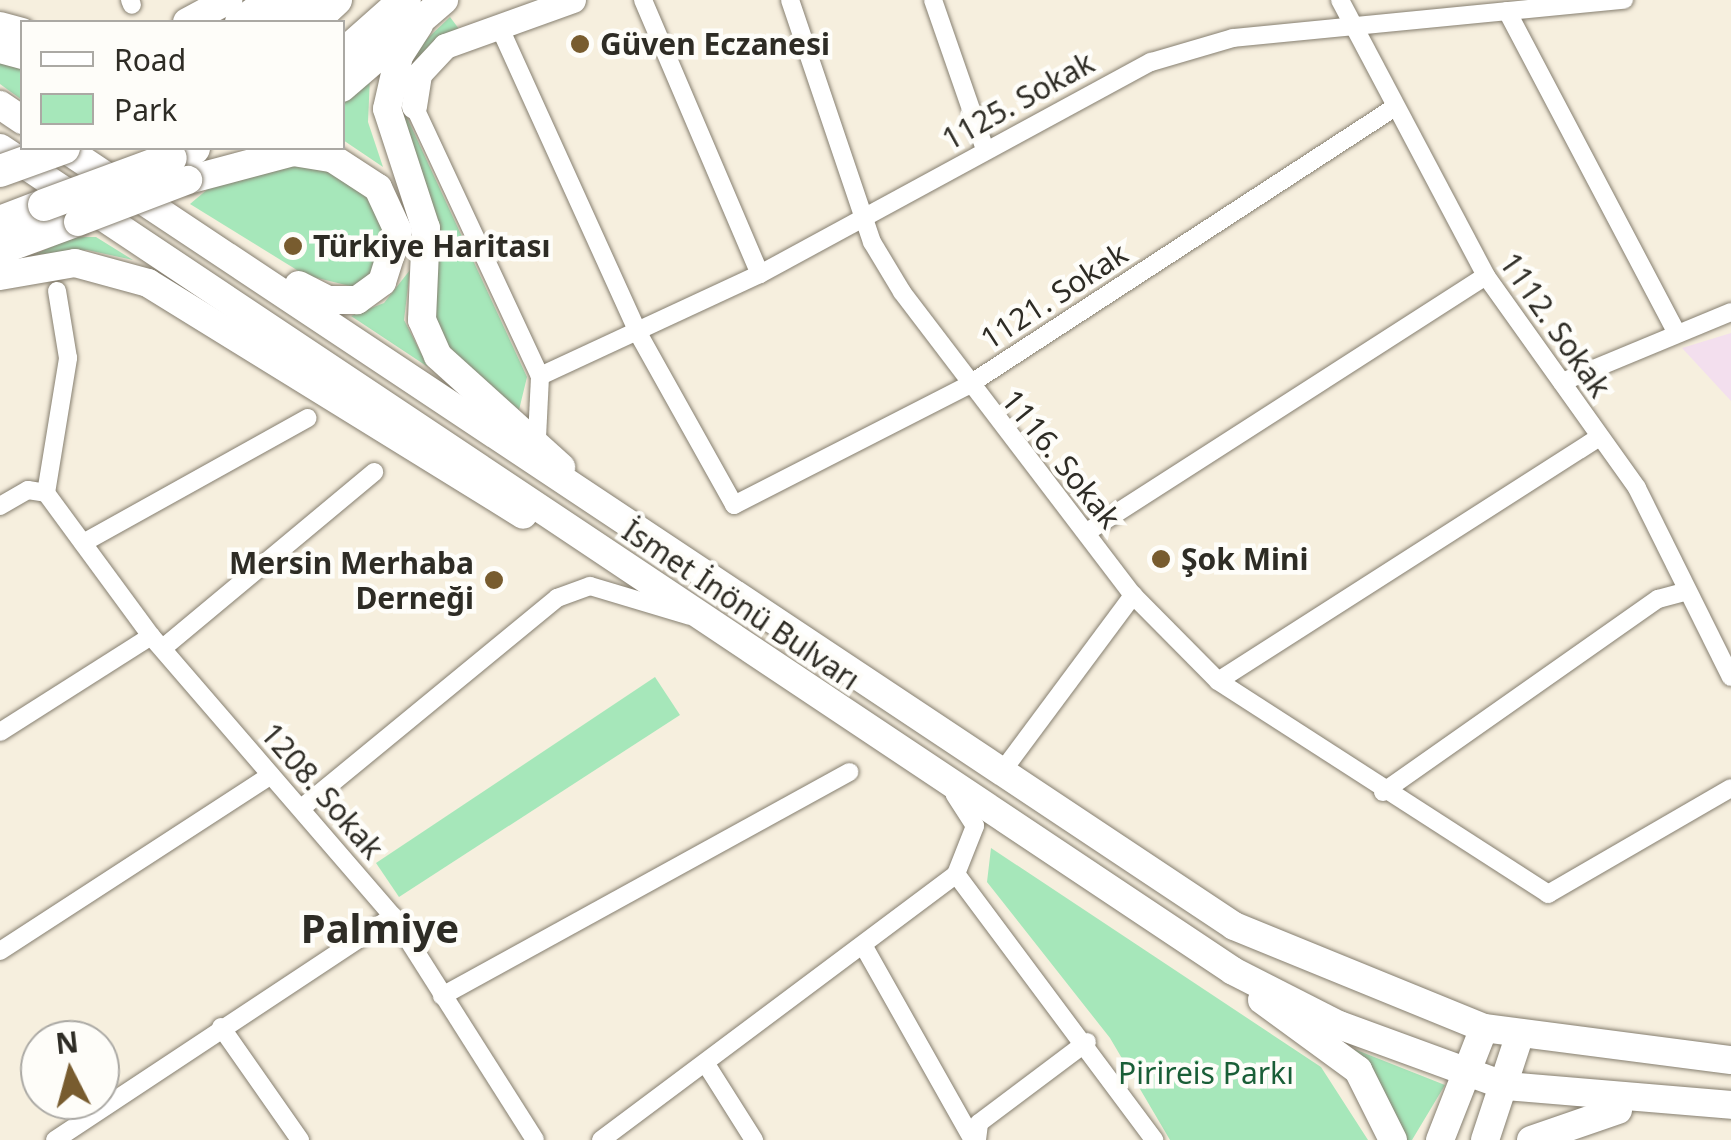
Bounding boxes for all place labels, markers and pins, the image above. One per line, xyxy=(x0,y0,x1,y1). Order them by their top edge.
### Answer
place label: Güven Eczanesi xyxy=(600,26,830,62)
marker: Güven Eczanesi xyxy=(569,33,591,55)
place label: Türkiye Haritası xyxy=(313,228,550,264)
marker: Türkiye Haritası xyxy=(282,235,304,257)
place label: Şok Mini xyxy=(1181,541,1308,577)
place label: Mersin Merhaba Derneği xyxy=(229,545,474,616)
marker: Şok Mini xyxy=(1150,548,1172,570)
marker: Mersin Merhaba Derneği xyxy=(483,569,505,591)

